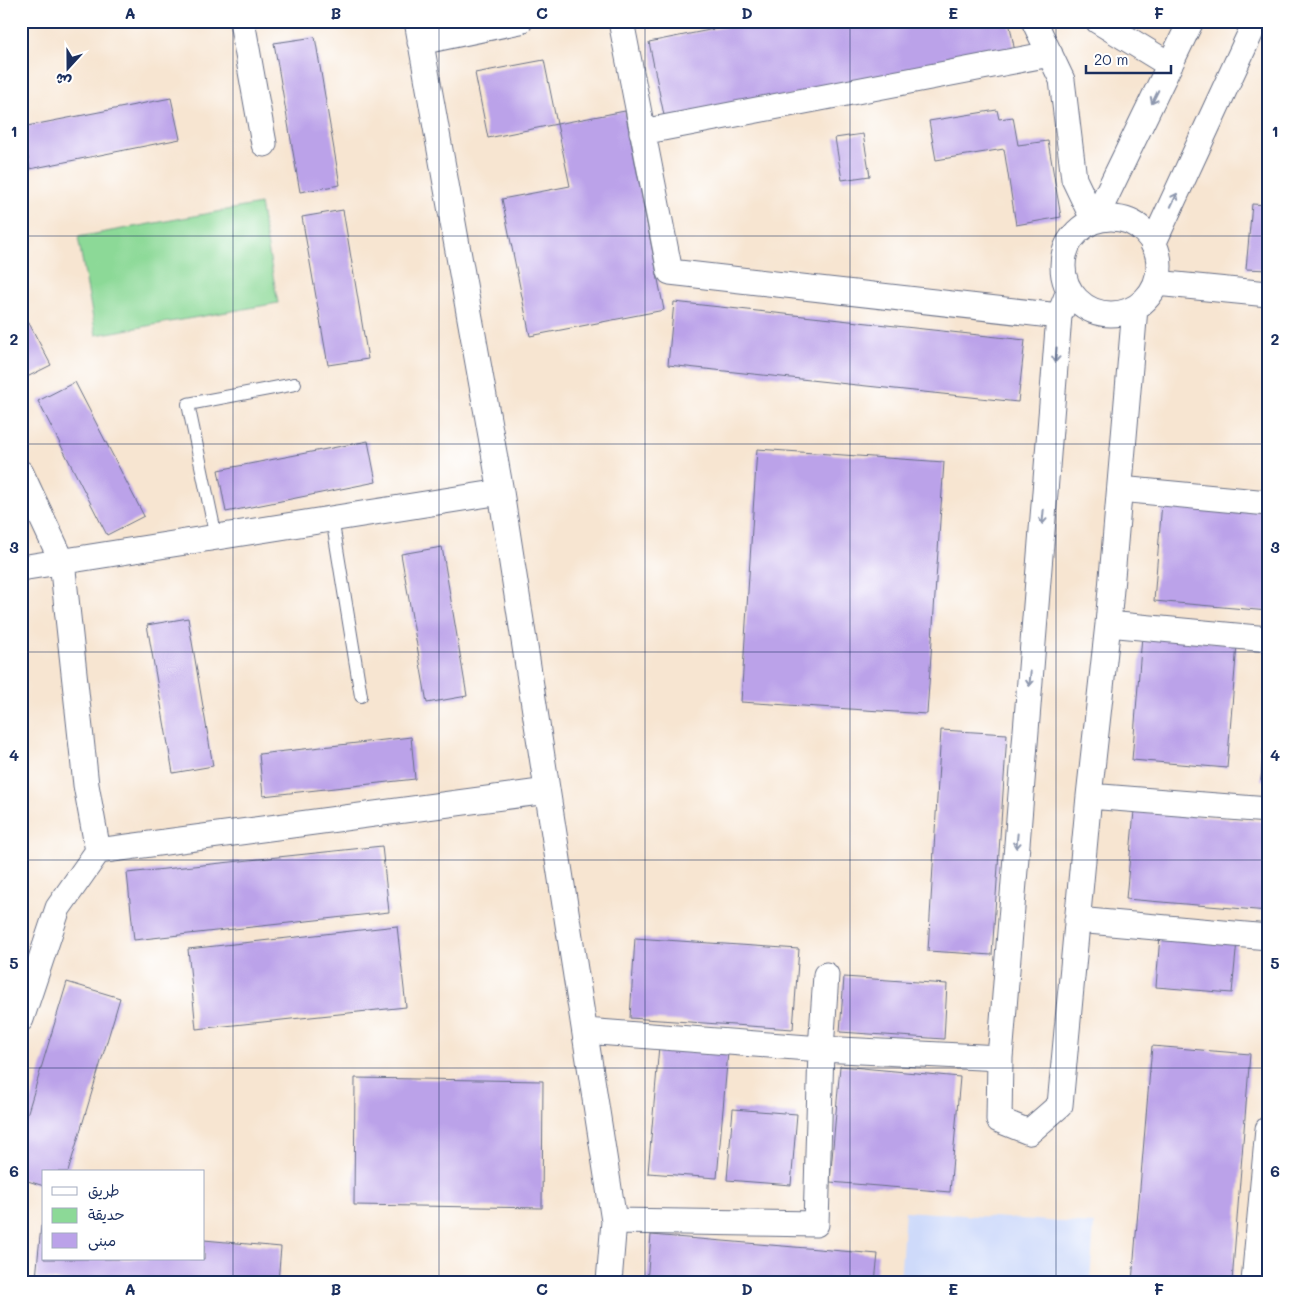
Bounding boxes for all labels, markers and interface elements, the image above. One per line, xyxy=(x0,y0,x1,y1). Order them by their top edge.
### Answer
text: A xyxy=(124,2,136,23)
text: B xyxy=(331,2,341,23)
text: C xyxy=(536,2,548,23)
text: D xyxy=(741,2,753,23)
text: E xyxy=(948,2,958,23)
text: F xyxy=(1154,2,1164,23)
north arrow xyxy=(42,42,92,92)
scale bar xyxy=(1086,42,1172,74)
text: 20 m xyxy=(1094,49,1128,69)
text: ش xyxy=(53,69,74,92)
one-way arrow xyxy=(1150,89,1160,104)
text: 1 xyxy=(10,120,18,141)
text: 1 xyxy=(1271,120,1279,141)
one-way arrow xyxy=(1170,193,1179,208)
text: 2 xyxy=(10,328,19,349)
text: 2 xyxy=(1271,328,1280,349)
one-way arrow xyxy=(1051,347,1061,363)
one-way arrow xyxy=(1038,509,1048,525)
text: 3 xyxy=(9,536,19,557)
text: 3 xyxy=(1270,536,1280,557)
one-way arrow xyxy=(1025,671,1035,687)
text: 4 xyxy=(9,744,19,765)
text: 4 xyxy=(1270,744,1280,765)
one-way arrow xyxy=(1012,833,1022,849)
text: 5 xyxy=(9,952,19,973)
text: 5 xyxy=(1270,952,1280,973)
text: 6 xyxy=(9,1160,19,1181)
text: 6 xyxy=(1270,1160,1280,1181)
legend xyxy=(42,1170,205,1260)
text: طريق xyxy=(88,1180,120,1200)
text: حديقة xyxy=(88,1204,125,1224)
text: مبنى xyxy=(88,1230,116,1251)
text: A xyxy=(124,1278,136,1299)
text: B xyxy=(331,1278,341,1299)
text: C xyxy=(536,1278,548,1299)
text: D xyxy=(741,1278,753,1299)
text: E xyxy=(948,1278,958,1299)
text: F xyxy=(1154,1278,1164,1299)

